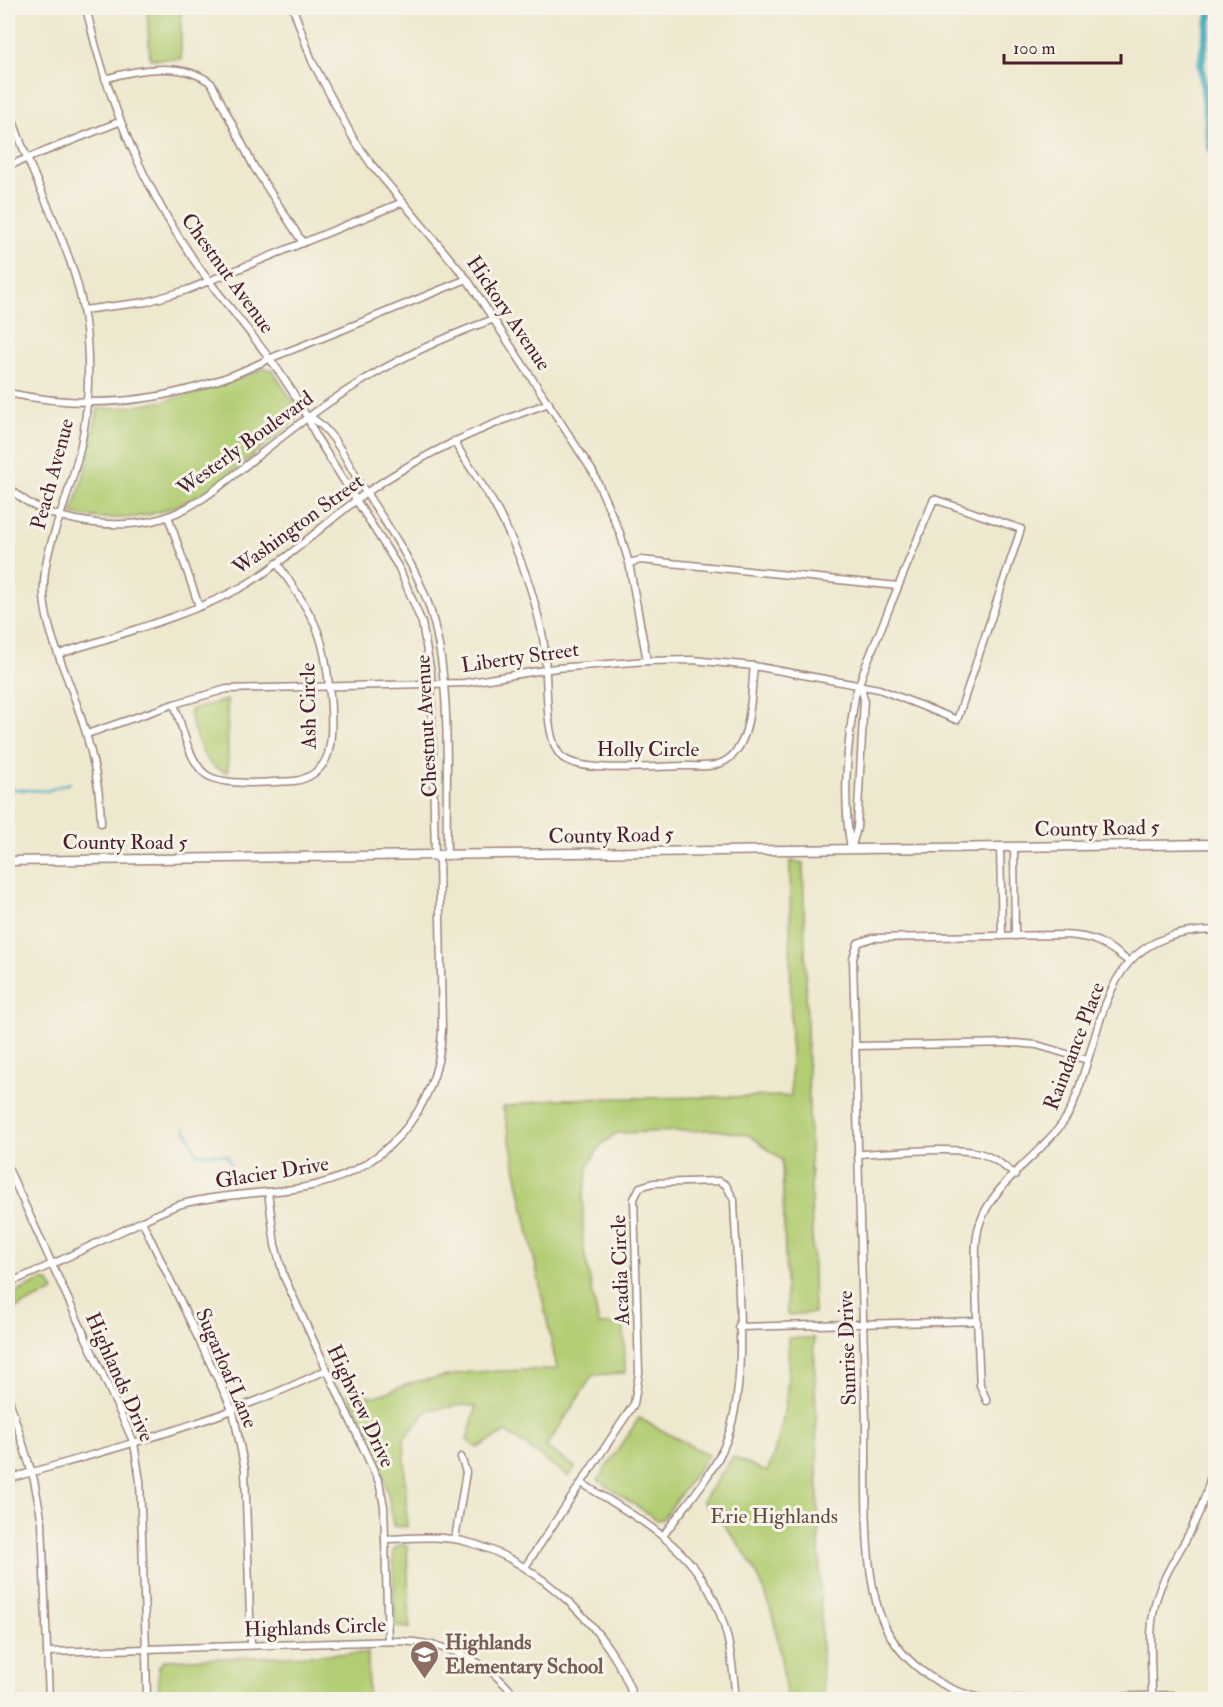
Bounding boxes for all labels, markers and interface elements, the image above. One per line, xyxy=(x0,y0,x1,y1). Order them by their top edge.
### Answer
scale bar xyxy=(1004,27,1121,65)
text: 100 m xyxy=(1013,37,1056,60)
street label: Chestnut Avenue xyxy=(175,208,281,339)
street label: Hickory Avenue xyxy=(460,251,557,376)
street label: Westerly Boulevard xyxy=(171,384,319,503)
street label: Peach Avenue xyxy=(25,415,80,533)
street label: Washington Street xyxy=(227,468,369,582)
street label: Liberty Street xyxy=(459,636,581,679)
street label: Chestnut Avenue xyxy=(409,654,444,798)
street label: Ash Circle xyxy=(294,662,323,751)
street label: Holly Circle xyxy=(597,736,699,763)
street label: County Road 5 xyxy=(1034,814,1161,843)
street label: County Road 5 xyxy=(548,821,675,850)
street label: County Road 5 xyxy=(62,829,188,856)
street label: Raindance Place xyxy=(1038,978,1111,1114)
street label: Glacier Drive xyxy=(213,1150,331,1195)
street label: Acadia Circle xyxy=(605,1214,636,1327)
street label: Sunrise Drive xyxy=(832,1290,863,1406)
street label: Sugarloaf Lane xyxy=(189,1304,264,1433)
street label: Highlands Drive xyxy=(79,1308,160,1446)
street label: Highview Drive xyxy=(320,1340,401,1472)
park label: Erie Highlands xyxy=(710,1503,838,1530)
street label: Highlands Circle xyxy=(244,1612,387,1643)
place label: Highlands Elementary School xyxy=(445,1629,604,1680)
school or university icon: Highlands Elementary School xyxy=(408,1638,440,1680)

